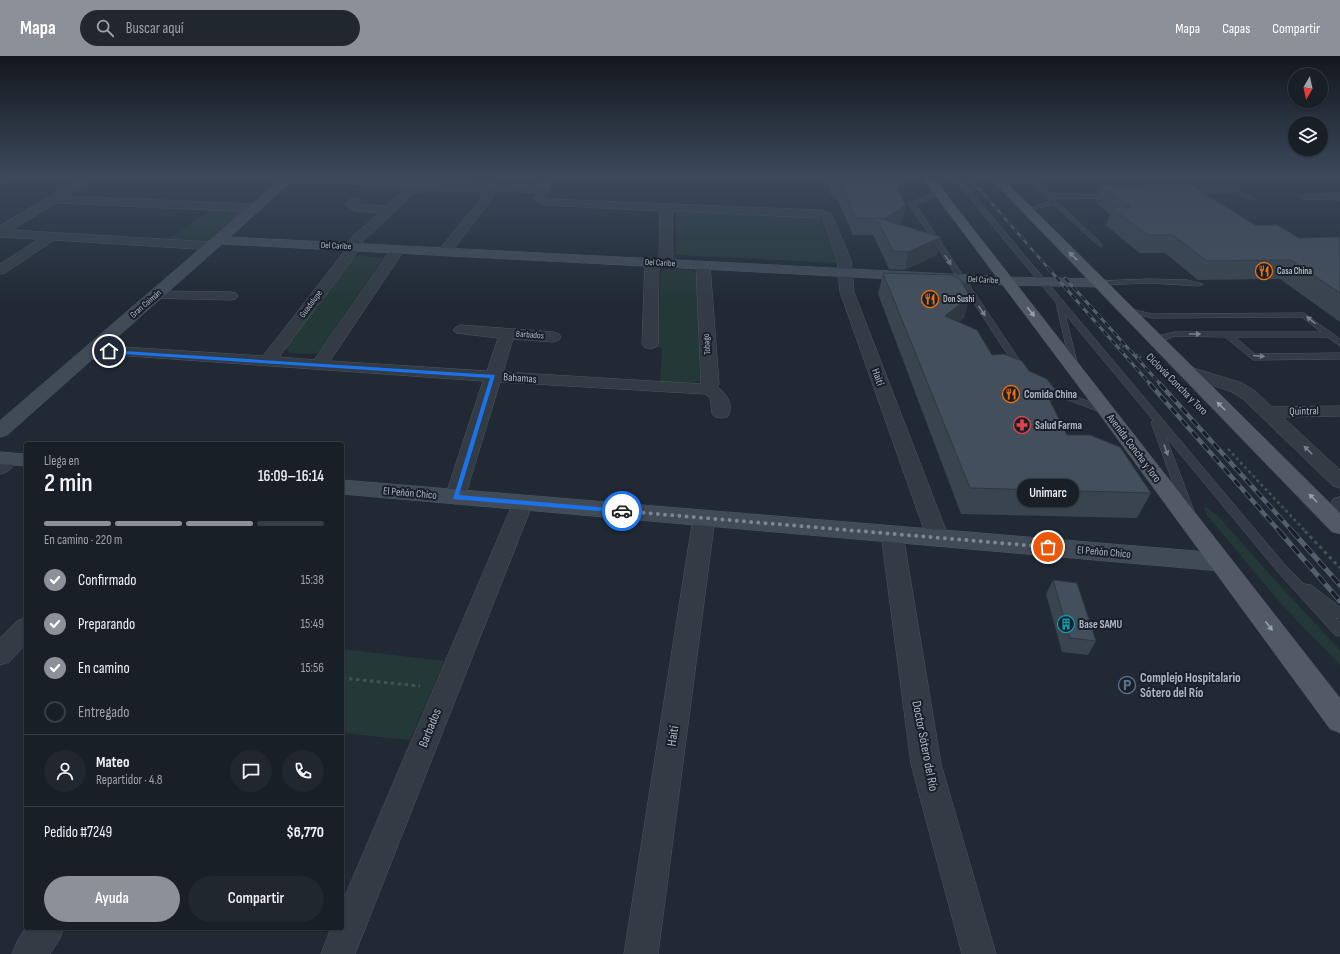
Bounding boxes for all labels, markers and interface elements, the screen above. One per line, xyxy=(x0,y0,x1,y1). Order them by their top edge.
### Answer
search box xyxy=(80,10,360,46)
text: Mapa xyxy=(20,17,56,40)
icon: search xyxy=(94,17,116,39)
text: Buscar aquí xyxy=(126,19,183,38)
text: Mapa xyxy=(1175,20,1200,37)
text: Capas xyxy=(1222,20,1250,37)
text: Compartir xyxy=(1272,20,1320,37)
north arrow xyxy=(1288,68,1328,108)
map controls xyxy=(1288,68,1328,156)
button: layers xyxy=(1288,116,1328,156)
street label: Del Caribe xyxy=(321,240,352,252)
one-way arrow xyxy=(1068,251,1078,261)
one-way arrow xyxy=(945,254,952,266)
street label: Del Caribe xyxy=(645,257,676,269)
restaurant icon: Casa China xyxy=(1254,261,1274,281)
place label: Casa China xyxy=(1277,266,1312,277)
street label: Del Caribe xyxy=(968,274,999,286)
street label: Gran Caimán xyxy=(128,287,164,321)
street label: Guadalupe xyxy=(297,288,325,320)
restaurant icon: Don Sushi xyxy=(920,289,940,309)
place label: Don Sushi xyxy=(943,294,974,305)
one-way arrow xyxy=(979,305,986,317)
one-way arrow xyxy=(1026,306,1035,317)
one-way arrow xyxy=(1305,316,1316,325)
street label: Barbados xyxy=(516,329,544,341)
one-way arrow xyxy=(1189,331,1202,337)
street label: Tobago xyxy=(701,333,713,355)
pin xyxy=(92,334,126,368)
icon: home xyxy=(98,340,120,362)
street label: Ciclovía Concha y Toro xyxy=(1143,350,1211,418)
one-way arrow xyxy=(1252,353,1265,360)
street label: Haití xyxy=(869,367,887,388)
street label: Bahamas xyxy=(503,370,537,386)
restaurant icon: Comida China xyxy=(1001,384,1021,404)
place label: Comida China xyxy=(1024,388,1078,401)
one-way arrow xyxy=(1216,401,1226,411)
street label: Quintral xyxy=(1289,404,1319,418)
street label: Avenida Concha y Toro xyxy=(1104,411,1164,485)
pharmacy icon: Salud Farma xyxy=(1012,415,1032,435)
place label: Salud Farma xyxy=(1035,419,1082,432)
one-way arrow xyxy=(1164,445,1170,457)
one-way arrow xyxy=(1303,445,1313,455)
text: Llega en xyxy=(44,453,79,469)
text: 16:09–16:14 xyxy=(258,467,324,486)
text: 2 min xyxy=(44,468,93,499)
callout: Unimarc xyxy=(1017,479,1079,507)
street label: El Peñón Chico xyxy=(382,484,438,502)
text: Unimarc xyxy=(1029,485,1067,501)
courier xyxy=(602,491,642,531)
one-way arrow xyxy=(1308,493,1318,503)
icon: car xyxy=(611,500,633,522)
pin xyxy=(1031,530,1065,564)
text: En camino · 220 m xyxy=(44,532,122,548)
icon: bag xyxy=(1037,536,1059,558)
street label: El Peñón Chico xyxy=(1076,543,1132,561)
icon: check xyxy=(44,569,66,591)
text: Confirmado xyxy=(78,571,137,590)
text: 15:38 xyxy=(301,572,324,588)
icon: check xyxy=(44,613,66,635)
building icon: Base SAMU xyxy=(1056,614,1076,634)
text: Preparando xyxy=(78,615,135,634)
text: 15:49 xyxy=(301,616,324,632)
place label: Base SAMU xyxy=(1079,618,1123,631)
one-way arrow xyxy=(1264,621,1273,632)
icon: check xyxy=(44,657,66,679)
text: En camino xyxy=(78,659,130,678)
text: 15:56 xyxy=(301,660,324,676)
place label: Complejo Hospitalario Sótero del Río xyxy=(1140,670,1241,701)
parking icon: Complejo Hospitalario Sótero del Río xyxy=(1117,675,1137,695)
street label: Doctor Sótero del Río xyxy=(908,699,942,793)
text: Entregado xyxy=(78,703,129,722)
street label: Barbados xyxy=(415,706,445,750)
street label: Haití xyxy=(664,724,682,747)
button: person xyxy=(44,750,86,792)
button: chat xyxy=(230,750,272,792)
button: phone xyxy=(282,750,324,792)
text: Mateo xyxy=(96,753,129,772)
text: Repartidor · 4.8 xyxy=(96,772,163,788)
text: Pedido #7249 xyxy=(44,823,112,842)
text: $6,770 xyxy=(286,823,324,842)
button: Ayuda xyxy=(44,876,180,922)
button: Compartir xyxy=(188,876,324,922)

